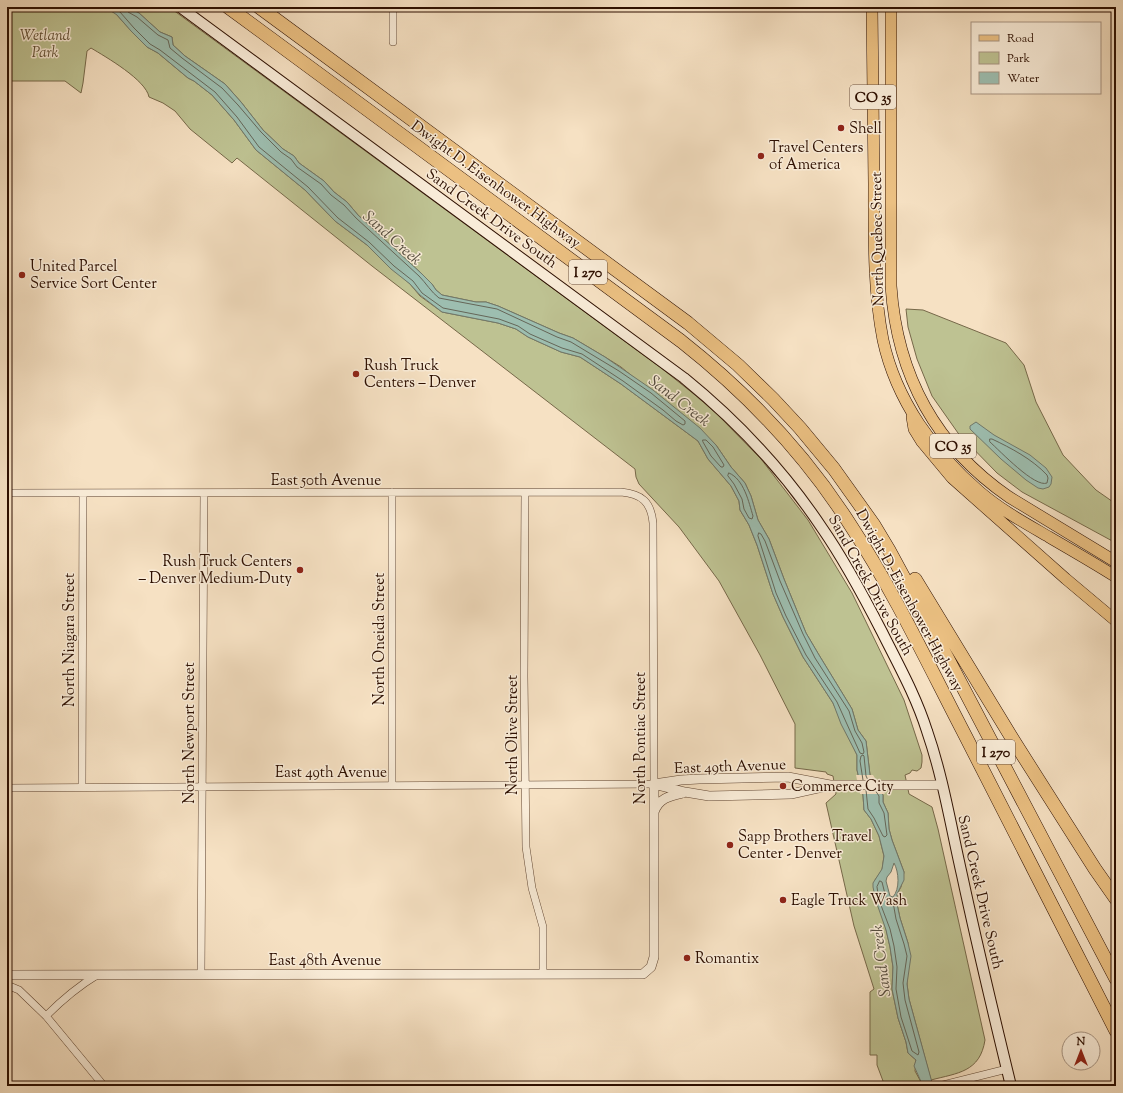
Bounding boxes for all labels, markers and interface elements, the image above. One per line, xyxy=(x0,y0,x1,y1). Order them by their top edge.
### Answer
legend xyxy=(971,22,1101,94)
park label: Wetland Park xyxy=(20,26,71,64)
text: Road xyxy=(1007,30,1034,48)
text: Park xyxy=(1007,50,1030,68)
text: Water xyxy=(1007,70,1040,88)
road number: CO 35 xyxy=(850,85,896,109)
street label: Dwight D. Eisenhower Highway xyxy=(406,116,585,254)
place label: Shell xyxy=(849,119,882,140)
marker: Shell xyxy=(836,123,846,133)
place label: Travel Centers of America xyxy=(769,138,863,176)
marker: Travel Centers of America xyxy=(756,151,766,161)
street label: Sand Creek Drive South xyxy=(421,164,561,274)
street label: North Quebec Street xyxy=(867,171,890,306)
water label: Sand Creek xyxy=(357,206,426,272)
place label: United Parcel Service Sort Center xyxy=(30,257,157,295)
road number: I 270 xyxy=(569,260,607,284)
marker: United Parcel Service Sort Center xyxy=(17,270,27,280)
place label: Rush Truck Centers – Denver xyxy=(364,356,477,394)
marker: Rush Truck Centers – Denver xyxy=(351,369,361,379)
water label: Sand Creek xyxy=(643,371,714,433)
road number: CO 35 xyxy=(930,434,976,458)
street label: East 50th Avenue xyxy=(271,471,381,492)
street label: Dwight D. Eisenhower Highway xyxy=(850,506,968,696)
street label: Sand Creek Drive South xyxy=(822,512,917,660)
place label: Rush Truck Centers – Denver Medium-Duty xyxy=(138,552,293,590)
marker: Rush Truck Centers – Denver Medium-Duty xyxy=(295,565,305,575)
street label: North Niagara Street xyxy=(60,573,81,707)
street label: North Oneida Street xyxy=(370,573,391,705)
street label: North Newport Street xyxy=(180,662,201,804)
street label: North Pontiac Street xyxy=(631,672,652,804)
street label: North Olive Street xyxy=(503,675,524,795)
road number: I 270 xyxy=(977,740,1015,764)
street label: East 49th Avenue xyxy=(674,755,786,780)
street label: East 49th Avenue xyxy=(275,763,387,784)
place label: Commerce City xyxy=(791,777,894,798)
marker: Commerce City xyxy=(778,781,788,791)
street label: Sand Creek Drive South xyxy=(952,813,1008,972)
place label: Sapp Brothers Travel Center - Denver xyxy=(738,827,872,865)
marker: Sapp Brothers Travel Center - Denver xyxy=(725,840,735,850)
place label: Eagle Truck Wash xyxy=(791,891,907,912)
marker: Eagle Truck Wash xyxy=(778,895,788,905)
water label: Sand Creek xyxy=(867,923,898,998)
place label: Romantix xyxy=(695,949,759,970)
street label: East 48th Avenue xyxy=(269,951,381,972)
marker: Romantix xyxy=(682,953,692,963)
north arrow xyxy=(1061,1031,1101,1071)
text: N xyxy=(1076,1034,1086,1050)

